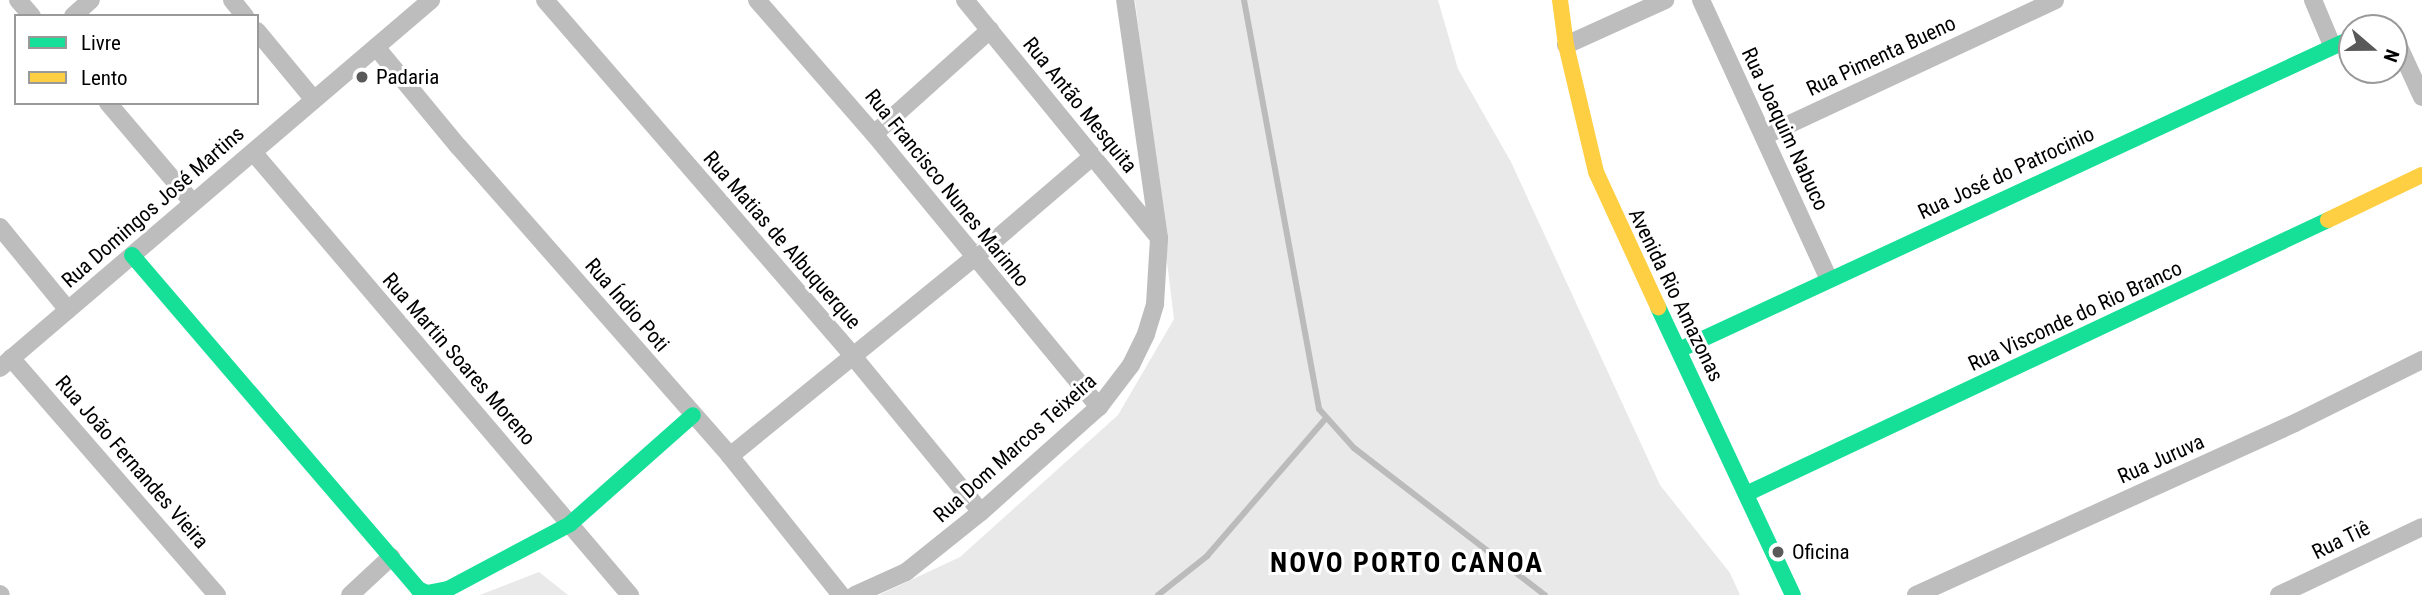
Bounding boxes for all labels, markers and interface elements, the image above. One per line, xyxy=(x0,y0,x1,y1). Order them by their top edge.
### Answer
street label: Rua Pimenta Bueno xyxy=(1802,10,1960,102)
legend xyxy=(14,14,259,105)
north arrow xyxy=(2338,14,2408,84)
text: Livre xyxy=(81,31,121,55)
street label: Rua Antão Mesquita xyxy=(1018,32,1142,178)
street label: Rua Joaquim Nabuco xyxy=(1736,44,1834,214)
text: N xyxy=(2379,46,2404,65)
place label: Padaria xyxy=(376,64,439,90)
text: Lento xyxy=(81,66,128,90)
marker: Padaria xyxy=(354,69,370,85)
street label: Rua Francisco Nunes Marinho xyxy=(860,84,1034,292)
street label: Rua Domingos José Martins xyxy=(57,121,249,293)
street label: Rua José do Patrocinio xyxy=(1914,121,2098,225)
street label: Rua Matias de Albuquerque xyxy=(698,146,866,334)
street label: Avenida Rio Amazonas xyxy=(1623,204,1729,386)
street label: Rua Índio Poti xyxy=(580,253,674,357)
street label: Rua Visconde do Rio Branco xyxy=(1964,255,2186,377)
street label: Rua Martin Soares Moreno xyxy=(377,268,541,450)
street label: Rua Dom Marcos Teixeira xyxy=(928,368,1102,528)
street label: Rua João Fernandes Vieira xyxy=(50,370,214,554)
street label: Rua Juruva xyxy=(2114,429,2208,489)
street label: Rua Tiê xyxy=(2308,515,2374,565)
place label: Oficina xyxy=(1792,539,1850,565)
marker: Oficina xyxy=(1770,544,1786,560)
district label: NOVO PORTO CANOA xyxy=(1272,546,1542,580)

